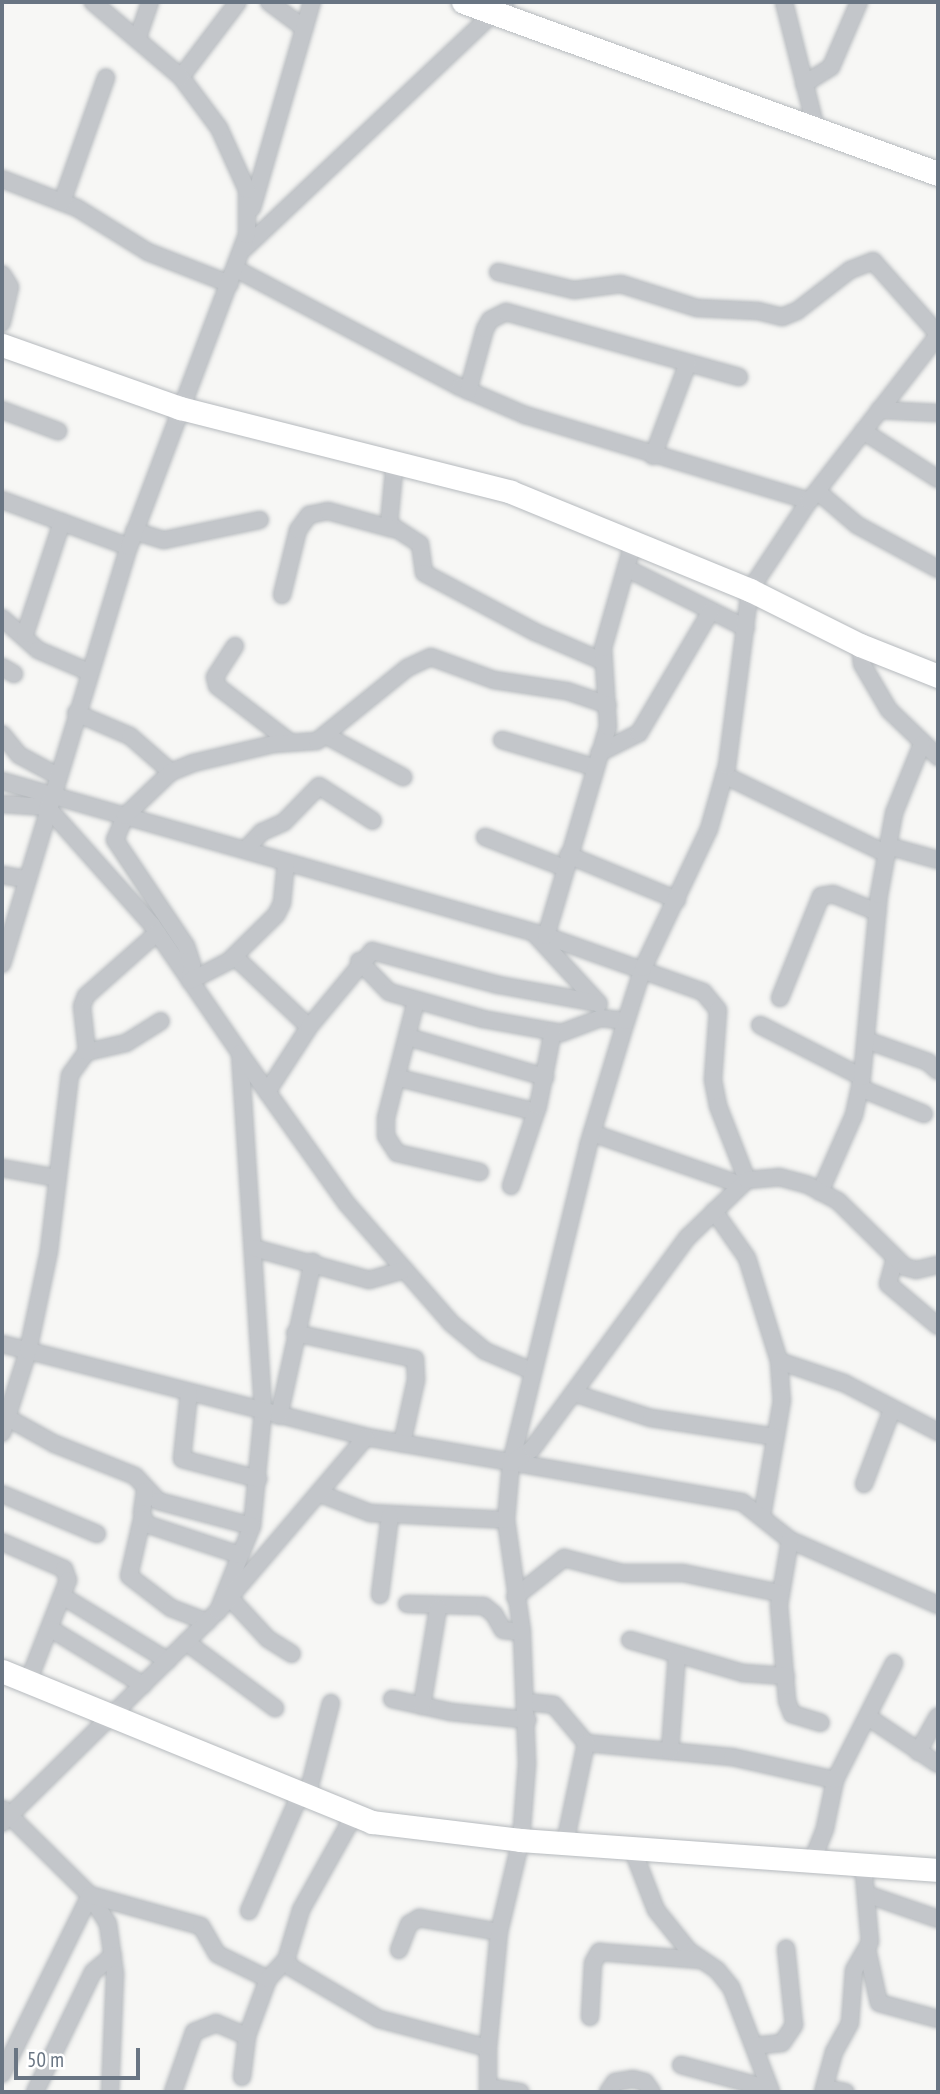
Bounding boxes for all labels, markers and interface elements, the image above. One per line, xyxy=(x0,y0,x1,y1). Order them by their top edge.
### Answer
scale bar xyxy=(18,2035,144,2078)
text: 50 m xyxy=(27,2046,64,2073)

